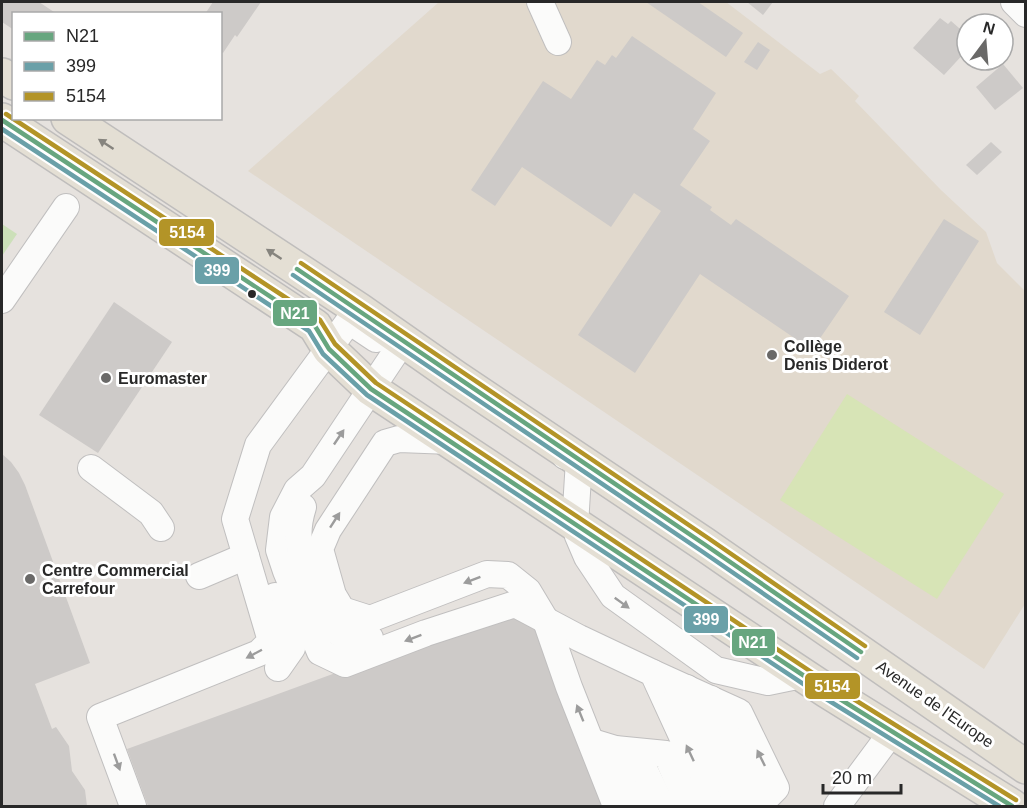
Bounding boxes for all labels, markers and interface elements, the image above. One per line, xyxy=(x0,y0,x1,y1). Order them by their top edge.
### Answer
legend xyxy=(12,12,222,120)
north arrow xyxy=(955,12,1015,72)
text: N xyxy=(981,18,997,38)
text: N21 xyxy=(66,26,99,46)
text: 399 xyxy=(66,56,96,76)
text: 5154 xyxy=(66,86,106,106)
one-way arrow xyxy=(98,139,114,150)
line badge: 5154 xyxy=(158,218,215,247)
text: 5154 xyxy=(169,224,205,241)
one-way arrow xyxy=(266,249,282,260)
line badge: 399 xyxy=(194,256,240,285)
text: 399 xyxy=(204,262,230,279)
unlabelled marker xyxy=(246,288,258,300)
line badge: N21 xyxy=(272,299,318,327)
text: N21 xyxy=(280,305,310,322)
place label: Collège Denis Diderot xyxy=(784,338,889,373)
marker: Collège Denis Diderot xyxy=(765,348,779,362)
place label: Euromaster xyxy=(118,370,207,387)
marker: Euromaster xyxy=(99,371,113,385)
one-way arrow xyxy=(333,430,345,446)
one-way arrow xyxy=(329,512,340,528)
place label: Centre Commercial Carrefour xyxy=(42,562,189,597)
marker: Centre Commercial Carrefour xyxy=(23,572,37,586)
one-way arrow xyxy=(463,575,481,585)
one-way arrow xyxy=(614,597,630,609)
line badge: 399 xyxy=(683,605,729,634)
text: 399 xyxy=(693,611,719,628)
line badge: N21 xyxy=(731,628,776,657)
one-way arrow xyxy=(404,634,422,643)
text: N21 xyxy=(738,634,768,651)
one-way arrow xyxy=(245,649,262,659)
street label: Avenue de l'Europe xyxy=(873,657,997,751)
line badge: 5154 xyxy=(804,672,861,700)
text: 5154 xyxy=(814,678,850,695)
one-way arrow xyxy=(575,703,585,721)
one-way arrow xyxy=(685,744,695,762)
one-way arrow xyxy=(757,750,766,767)
one-way arrow xyxy=(112,753,122,771)
scale bar xyxy=(823,757,901,795)
text: 20 m xyxy=(832,768,872,788)

